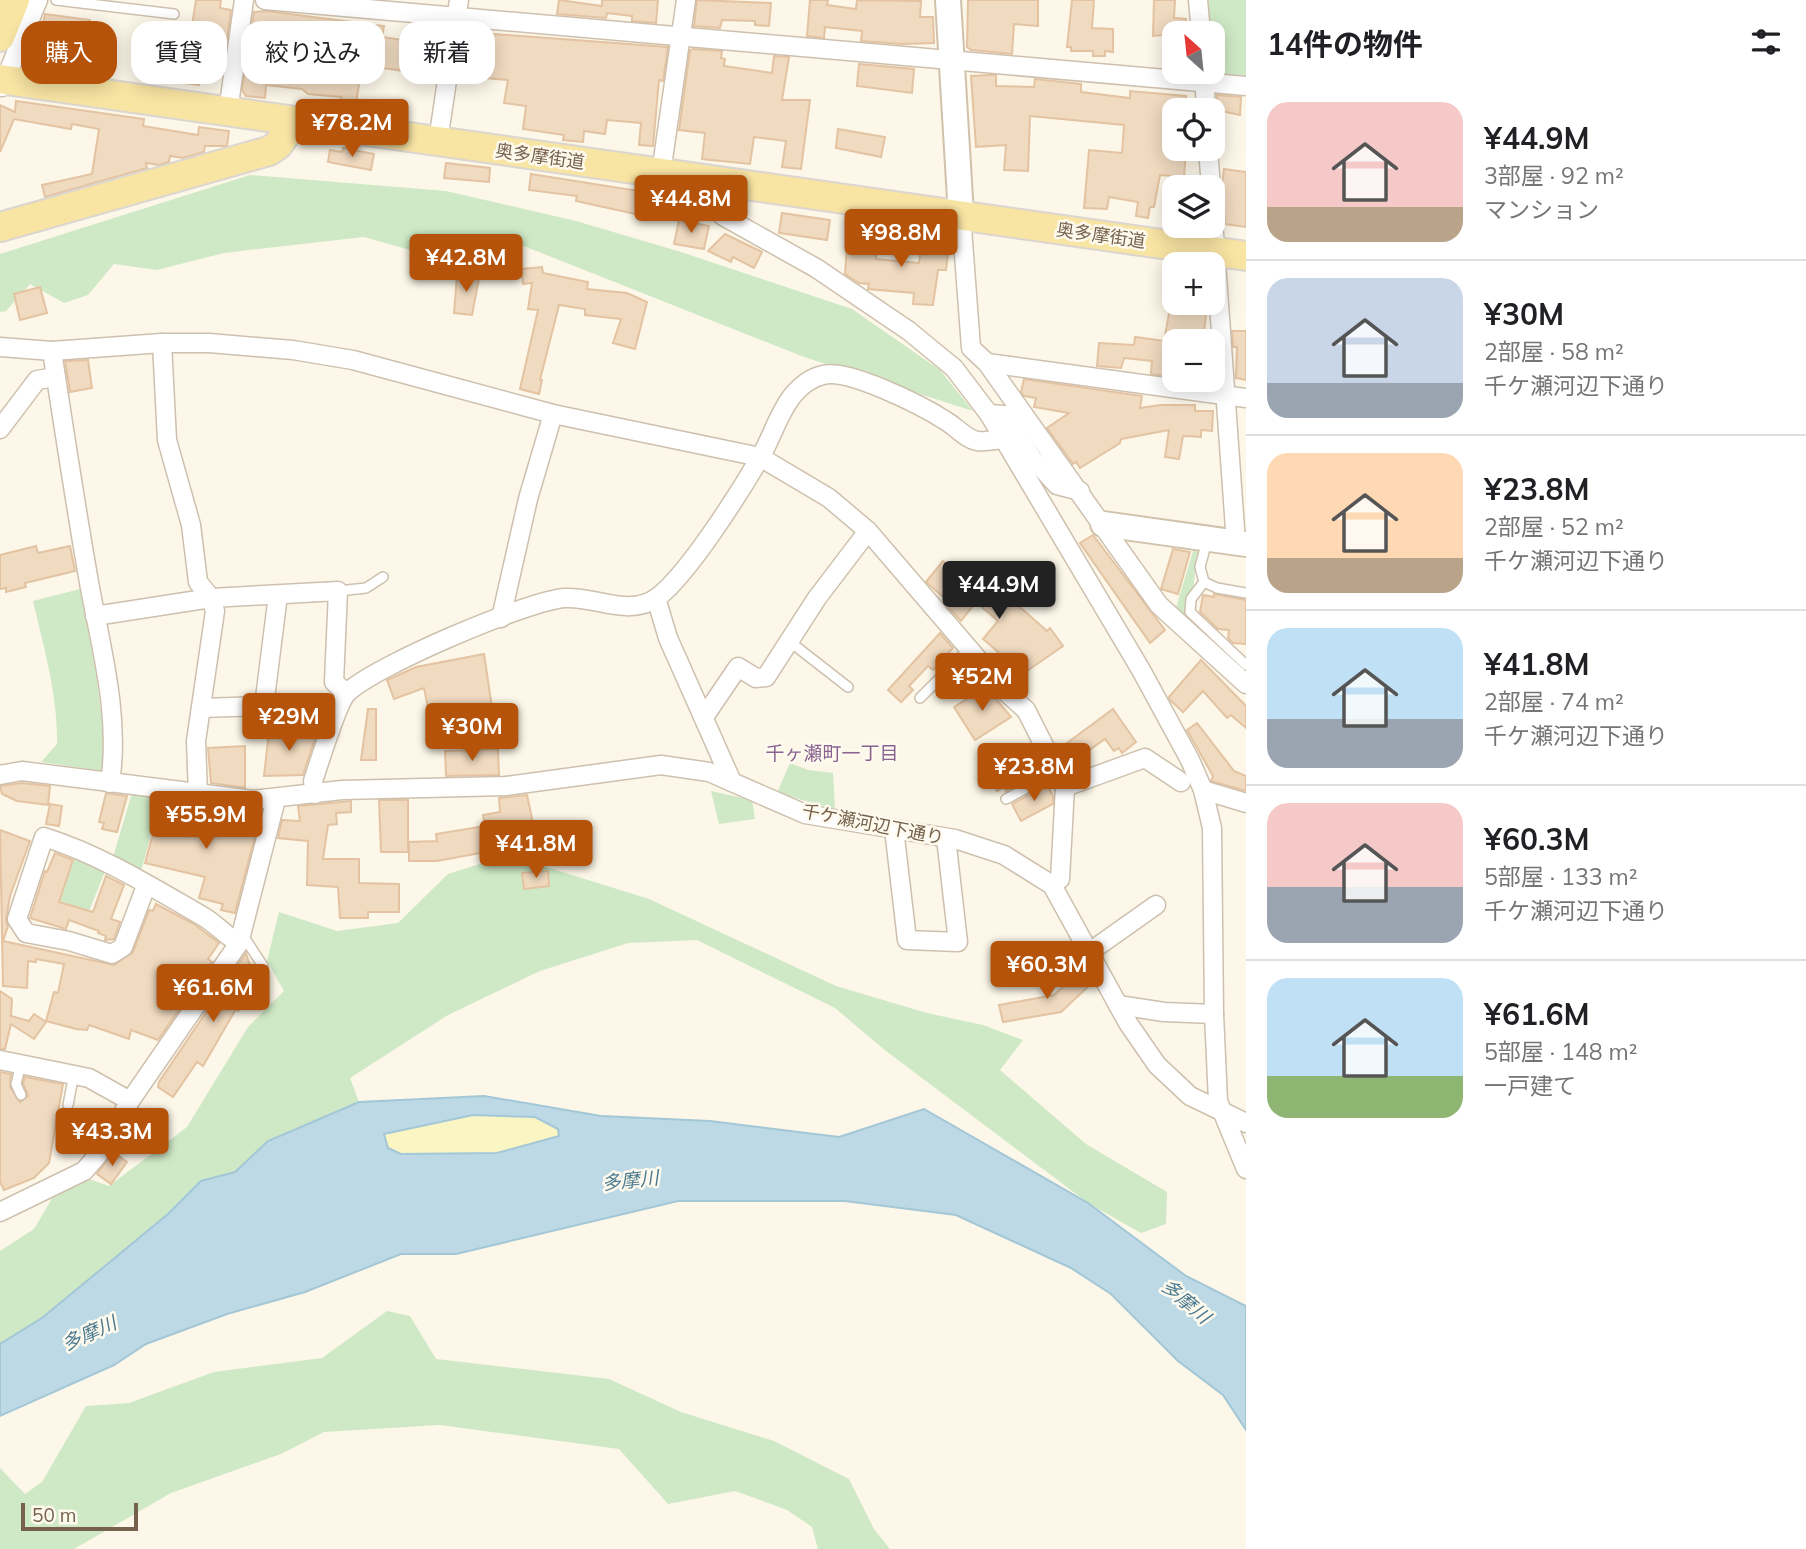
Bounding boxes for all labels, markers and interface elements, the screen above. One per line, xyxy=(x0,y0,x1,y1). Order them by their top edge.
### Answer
chip: 購入 xyxy=(21,21,117,84)
chip: 賃貸 xyxy=(131,21,227,84)
chip: 絞り込み xyxy=(241,21,385,84)
chip: 新着 xyxy=(399,21,495,84)
north arrow xyxy=(1162,21,1225,84)
map controls xyxy=(1162,21,1225,392)
icon: filters xyxy=(1747,23,1785,61)
text: 14件の物件 xyxy=(1267,25,1423,63)
button: locate xyxy=(1162,98,1225,161)
pin: ¥78.2M xyxy=(295,100,409,159)
text: ¥78.2M xyxy=(312,107,392,136)
text: ¥44.9M xyxy=(1484,119,1590,157)
icon: home xyxy=(1323,130,1407,214)
street label: 奥多摩街道 xyxy=(494,138,586,174)
text: 3部屋 · 92 m² xyxy=(1484,161,1624,190)
button: layers xyxy=(1162,175,1225,238)
pin: ¥44.8M xyxy=(634,176,748,235)
text: ¥44.8M xyxy=(651,183,731,212)
text: マンション xyxy=(1484,195,1599,224)
pin: ¥98.8M xyxy=(844,210,958,269)
text: ¥98.8M xyxy=(861,217,941,246)
street label: 奥多摩街道 xyxy=(1055,217,1147,253)
pin: ¥42.8M xyxy=(409,234,523,294)
text: ¥42.8M xyxy=(426,242,506,271)
button: + xyxy=(1162,252,1225,315)
text: ¥30M xyxy=(1484,295,1564,333)
icon: home xyxy=(1323,306,1407,390)
button: − xyxy=(1162,329,1225,392)
text: 2部屋 · 58 m² xyxy=(1484,337,1624,366)
text: 千ケ瀬河辺下通り xyxy=(1484,371,1668,400)
text: ¥23.8M xyxy=(1484,470,1590,508)
icon: home xyxy=(1323,481,1407,565)
text: 2部屋 · 52 m² xyxy=(1484,512,1624,541)
text: 千ケ瀬河辺下通り xyxy=(1484,546,1668,575)
pin: ¥44.9M xyxy=(942,562,1056,621)
text: ¥44.9M xyxy=(959,569,1039,598)
text: ¥41.8M xyxy=(1484,645,1590,683)
pin: ¥52M xyxy=(941,654,1023,713)
icon: home xyxy=(1323,656,1407,740)
text: ¥52M xyxy=(951,661,1013,690)
text: 2部屋 · 74 m² xyxy=(1484,687,1624,716)
pin: ¥29M xyxy=(248,694,330,753)
text: ¥29M xyxy=(258,701,320,730)
pin: ¥30M xyxy=(431,704,513,763)
text: ¥30M xyxy=(441,711,503,740)
text: 千ケ瀬河辺下通り xyxy=(1484,721,1668,750)
district label: 千ヶ瀬町一丁目 xyxy=(765,741,899,765)
pin: ¥23.8M xyxy=(977,744,1091,803)
text: ¥23.8M xyxy=(994,751,1074,780)
pin: ¥55.9M xyxy=(149,792,263,851)
text: ¥55.9M xyxy=(166,799,246,828)
street label: 千ケ瀬河辺下通り xyxy=(800,799,946,849)
pin: ¥41.8M xyxy=(479,820,593,880)
text: ¥60.3M xyxy=(1484,820,1590,858)
text: ¥41.8M xyxy=(496,828,576,857)
icon: home xyxy=(1323,831,1407,915)
text: 5部屋 · 133 m² xyxy=(1484,862,1637,891)
text: 千ケ瀬河辺下通り xyxy=(1484,896,1668,925)
pin: ¥60.3M xyxy=(990,942,1104,1001)
text: ¥60.3M xyxy=(1007,949,1087,978)
pin: ¥61.6M xyxy=(156,964,270,1024)
text: ¥61.6M xyxy=(173,972,253,1001)
text: ¥61.6M xyxy=(1484,995,1590,1033)
icon: home xyxy=(1323,1006,1407,1090)
text: 5部屋 · 148 m² xyxy=(1484,1037,1637,1066)
text: 一戸建て xyxy=(1484,1071,1576,1100)
pin: ¥43.3M xyxy=(55,1108,169,1168)
text: ¥43.3M xyxy=(72,1116,152,1145)
water label: 多摩川 xyxy=(600,1165,662,1195)
water label: 多摩川 xyxy=(1156,1273,1217,1330)
water label: 多摩川 xyxy=(58,1310,122,1356)
scale bar xyxy=(21,1500,138,1532)
text: 50 m xyxy=(32,1503,76,1527)

